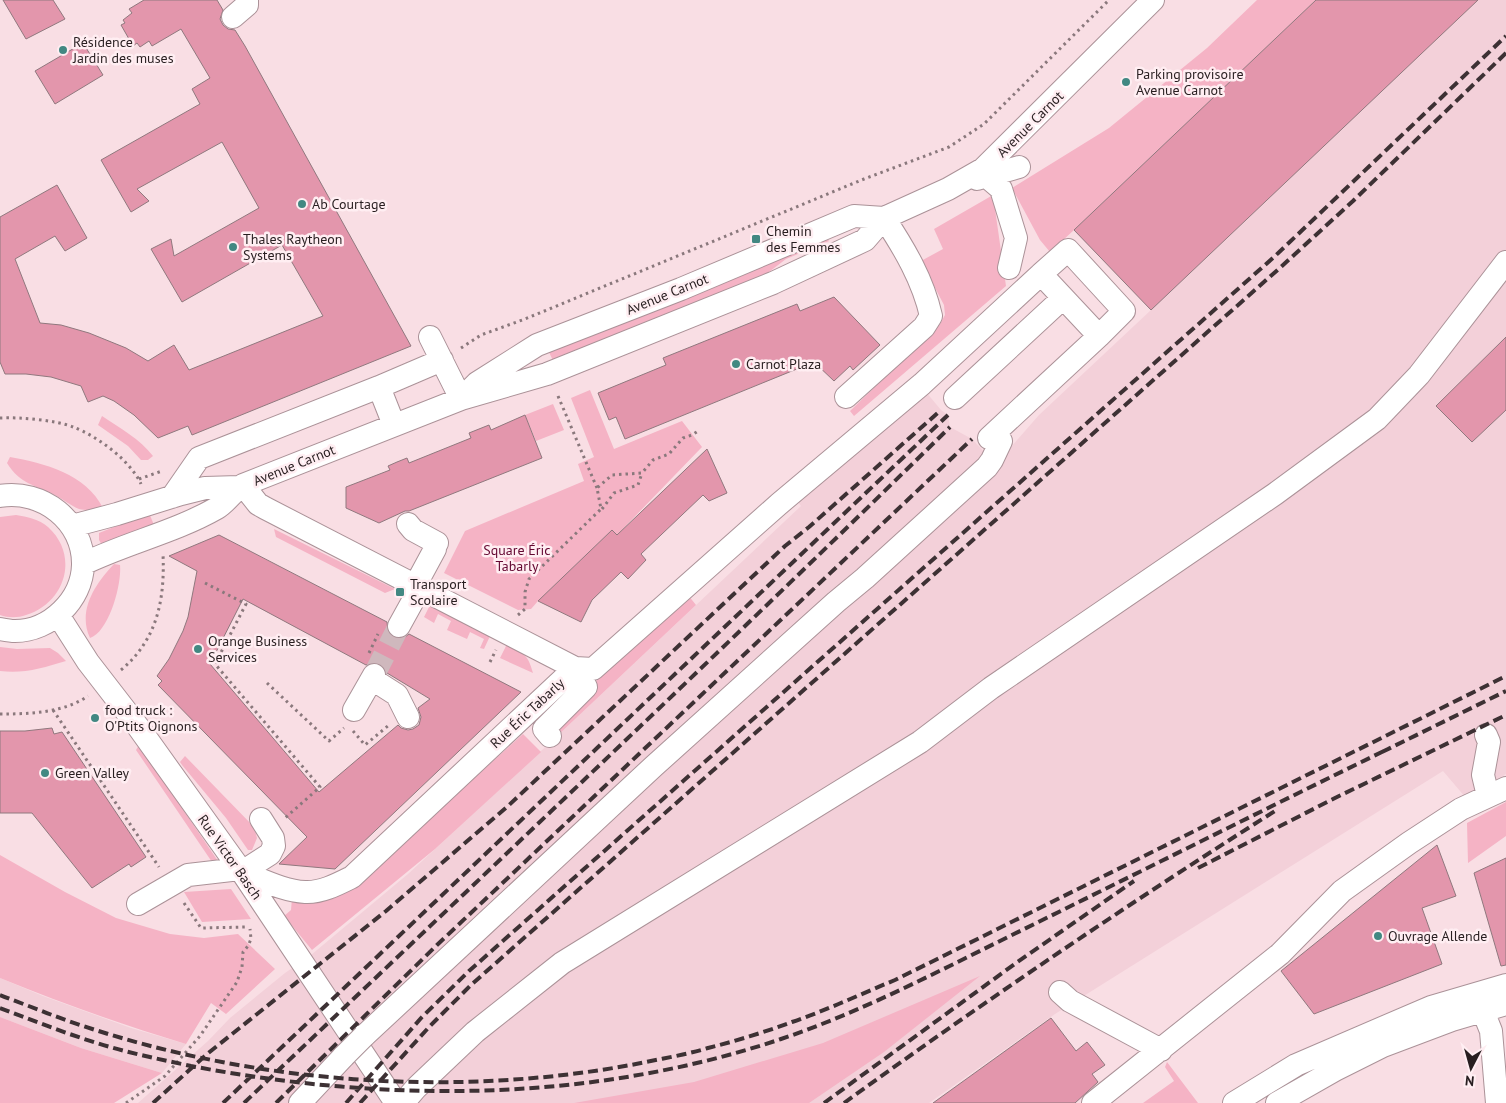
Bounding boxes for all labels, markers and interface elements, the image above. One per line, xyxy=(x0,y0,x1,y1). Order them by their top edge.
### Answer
place label: Résidence Jardin des muses xyxy=(72,33,174,67)
marker: Résidence Jardin des muses xyxy=(57,44,69,56)
place label: Parking provisoire Avenue Carnot xyxy=(1136,65,1244,99)
marker: Parking provisoire Avenue Carnot xyxy=(1120,76,1132,88)
street label: Avenue Carnot xyxy=(993,87,1067,161)
place label: Ab Courtage xyxy=(312,195,386,213)
marker: Ab Courtage xyxy=(296,198,308,210)
place label: Chemin des Femmes xyxy=(766,222,840,256)
place label: Thales Raytheon Systems xyxy=(243,230,342,264)
marker: Chemin des Femmes xyxy=(750,233,762,245)
marker: Thales Raytheon Systems xyxy=(227,241,239,253)
street label: Avenue Carnot xyxy=(623,269,711,319)
place label: Carnot Plaza xyxy=(746,355,821,373)
marker: Carnot Plaza xyxy=(730,358,742,370)
street label: Avenue Carnot xyxy=(250,440,338,490)
park label: Square Éric Tabarly xyxy=(483,541,551,575)
place label: Transport Scolaire xyxy=(410,575,467,609)
marker: Transport Scolaire xyxy=(394,586,406,598)
place label: Orange Business Services xyxy=(208,632,307,666)
marker: Orange Business Services xyxy=(192,643,204,655)
street label: Rue Éric Tabarly xyxy=(486,674,568,752)
place label: food truck : O'Ptits Oignons xyxy=(105,701,197,735)
marker: food truck : O'Ptits Oignons xyxy=(89,712,101,724)
place label: Green Valley xyxy=(55,764,130,782)
marker: Green Valley xyxy=(39,767,51,779)
street label: Rue Victor Basch xyxy=(194,811,266,903)
place label: Ouvrage Allende xyxy=(1388,927,1487,945)
marker: Ouvrage Allende xyxy=(1372,930,1384,942)
north arrow xyxy=(1446,1043,1496,1093)
text: N xyxy=(1464,1071,1475,1090)

